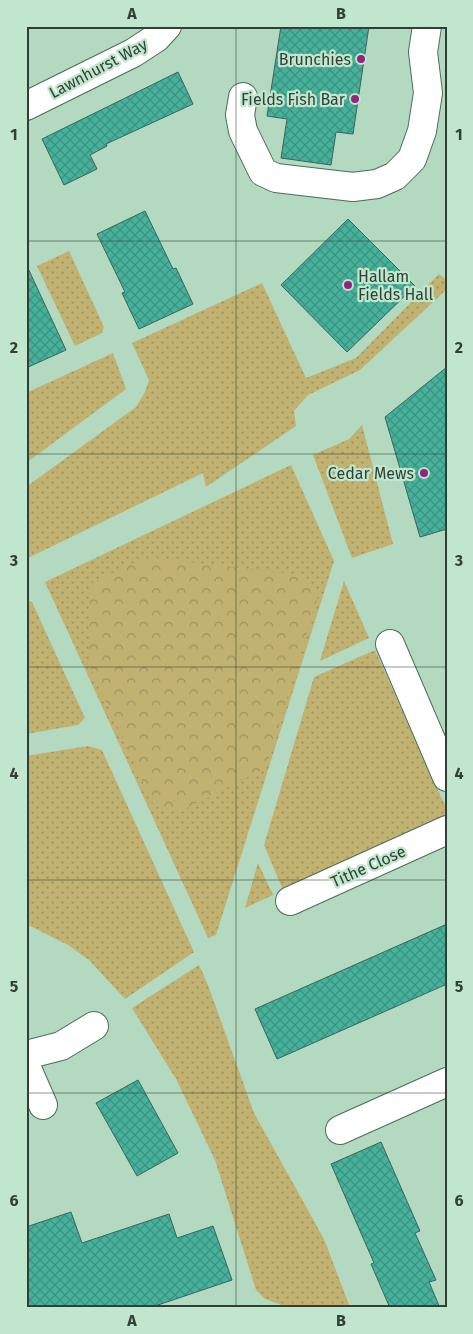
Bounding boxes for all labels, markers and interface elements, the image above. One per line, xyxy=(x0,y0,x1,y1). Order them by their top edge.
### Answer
text: A xyxy=(126,4,137,23)
text: B xyxy=(336,4,346,23)
street label: Lawnhurst Way xyxy=(46,35,151,102)
place label: Brunchies xyxy=(279,50,351,69)
marker: Brunchies xyxy=(355,53,367,65)
place label: Fields Fish Bar xyxy=(241,90,346,109)
marker: Fields Fish Bar xyxy=(349,93,361,105)
text: 1 xyxy=(10,125,18,144)
text: 1 xyxy=(455,125,463,144)
place label: Hallam Fields Hall xyxy=(358,267,434,304)
marker: Hallam Fields Hall xyxy=(342,279,354,291)
text: 2 xyxy=(10,338,18,357)
text: 2 xyxy=(455,338,463,357)
place label: Cedar Mews xyxy=(328,464,414,483)
marker: Cedar Mews xyxy=(418,467,430,479)
text: 3 xyxy=(9,551,18,570)
text: 3 xyxy=(454,551,463,570)
text: 4 xyxy=(9,764,19,783)
text: 4 xyxy=(454,764,464,783)
street label: Tithe Close xyxy=(328,842,409,891)
text: 5 xyxy=(10,977,19,996)
text: 5 xyxy=(455,977,464,996)
text: 6 xyxy=(9,1191,19,1210)
text: 6 xyxy=(454,1191,464,1210)
text: A xyxy=(126,1311,137,1330)
text: B xyxy=(336,1311,346,1330)

